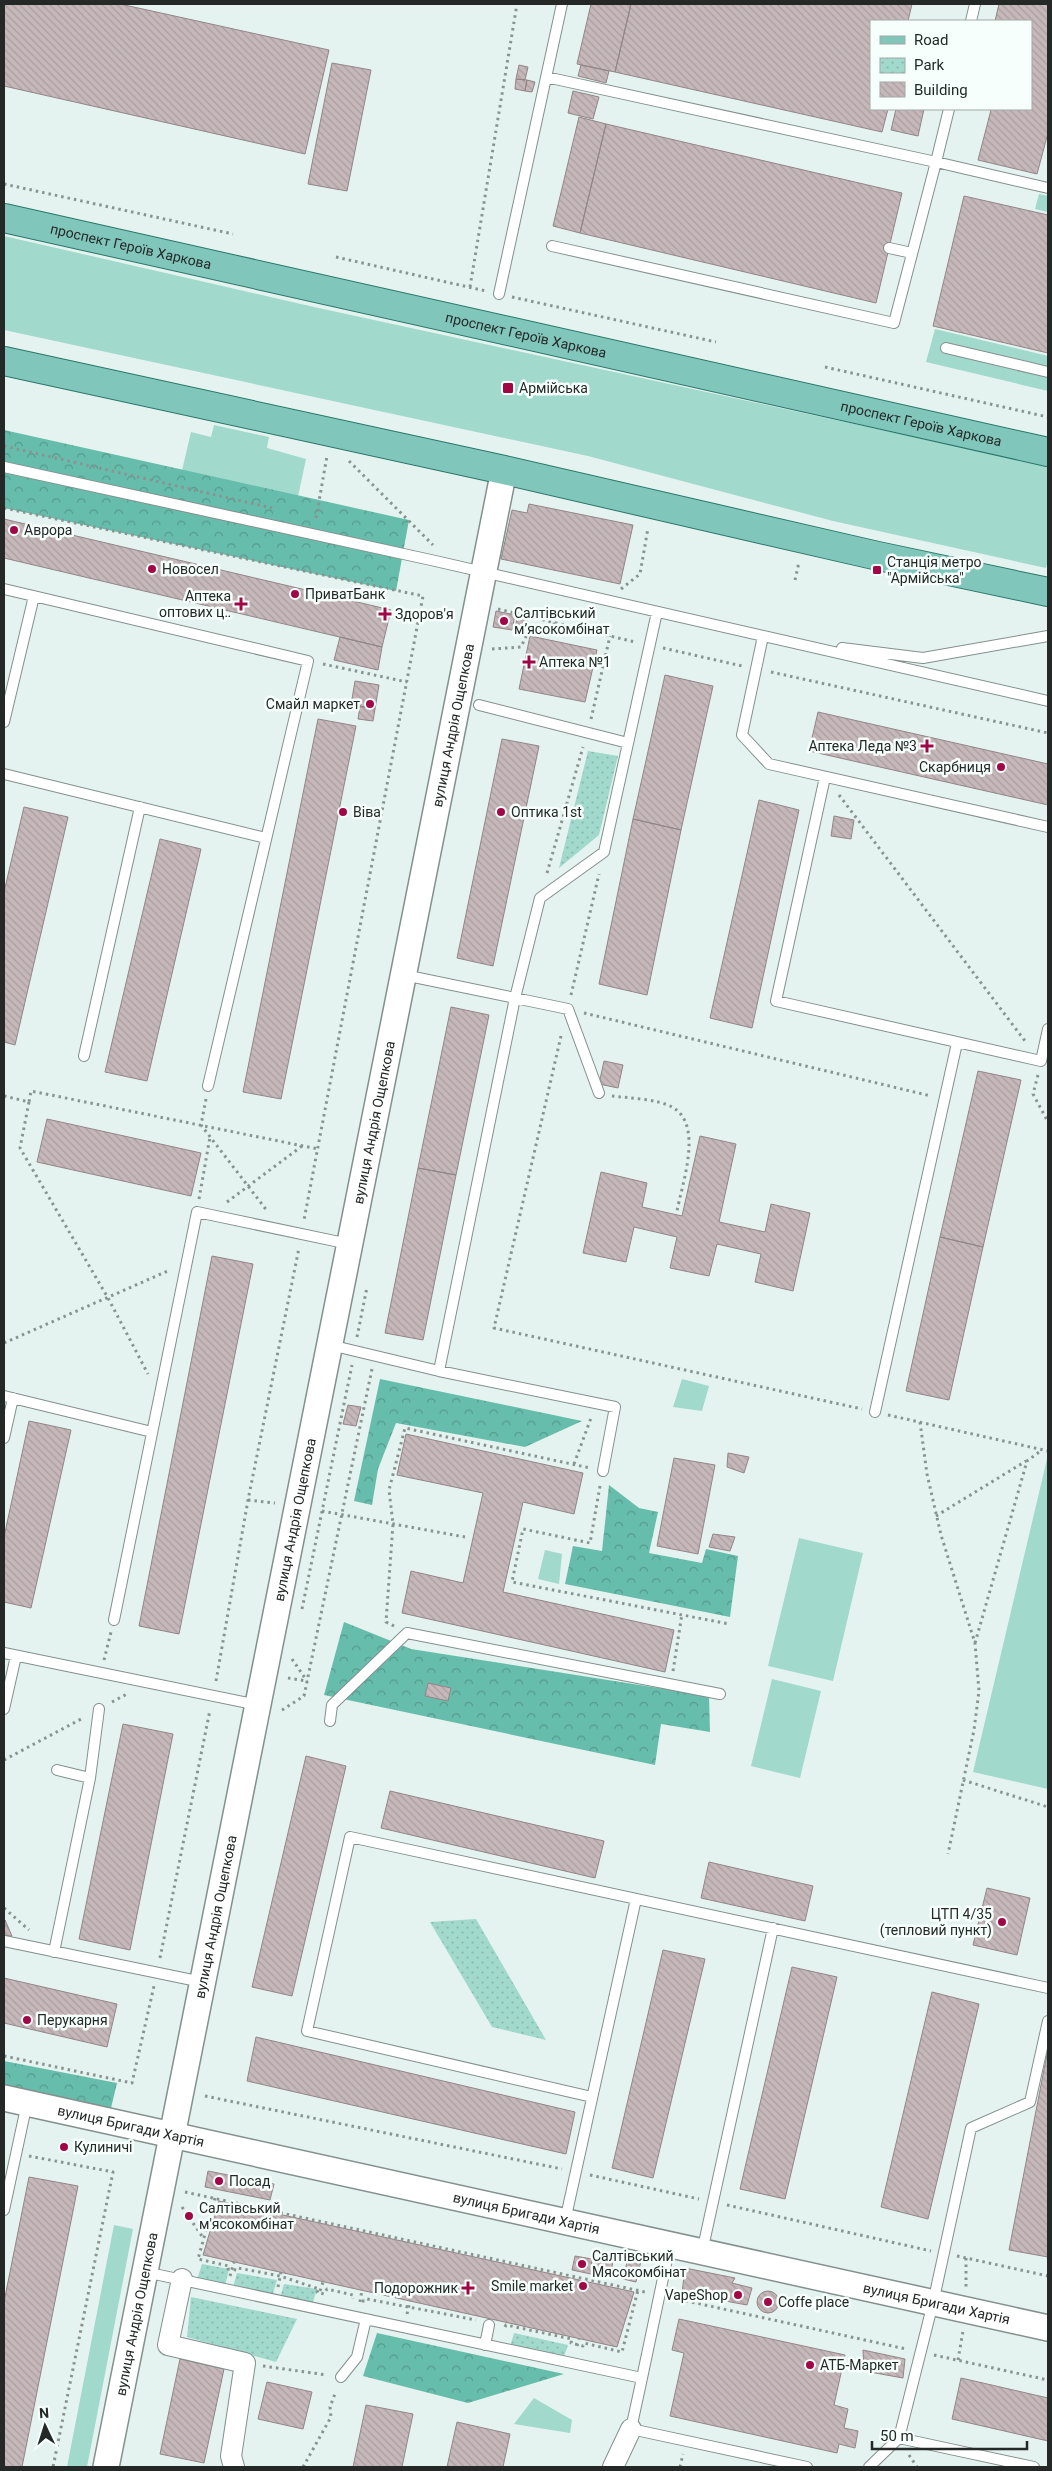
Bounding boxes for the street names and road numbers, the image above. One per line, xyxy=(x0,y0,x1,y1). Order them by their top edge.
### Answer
street label: проспект Героїв Харкова xyxy=(49,221,213,272)
street label: проспект Героїв Харкова xyxy=(444,309,608,361)
street label: проспект Героїв Харкова xyxy=(839,398,1003,449)
street label: вулиця Андрія Ощепкова xyxy=(429,642,477,808)
street label: вулиця Андрія Ощепкова xyxy=(350,1039,398,1205)
street label: вулиця Андрія Ощепкова xyxy=(271,1437,319,1603)
street label: вулиця Андрія Ощепкова xyxy=(192,1834,240,2000)
street label: вулиця Бригади Хартія xyxy=(56,2102,206,2150)
street label: вулиця Бригади Хартія xyxy=(452,2189,601,2237)
street label: вулиця Андрія Ощепкова xyxy=(112,2231,161,2397)
street label: вулиця Бригади Хартія xyxy=(862,2280,1012,2327)

